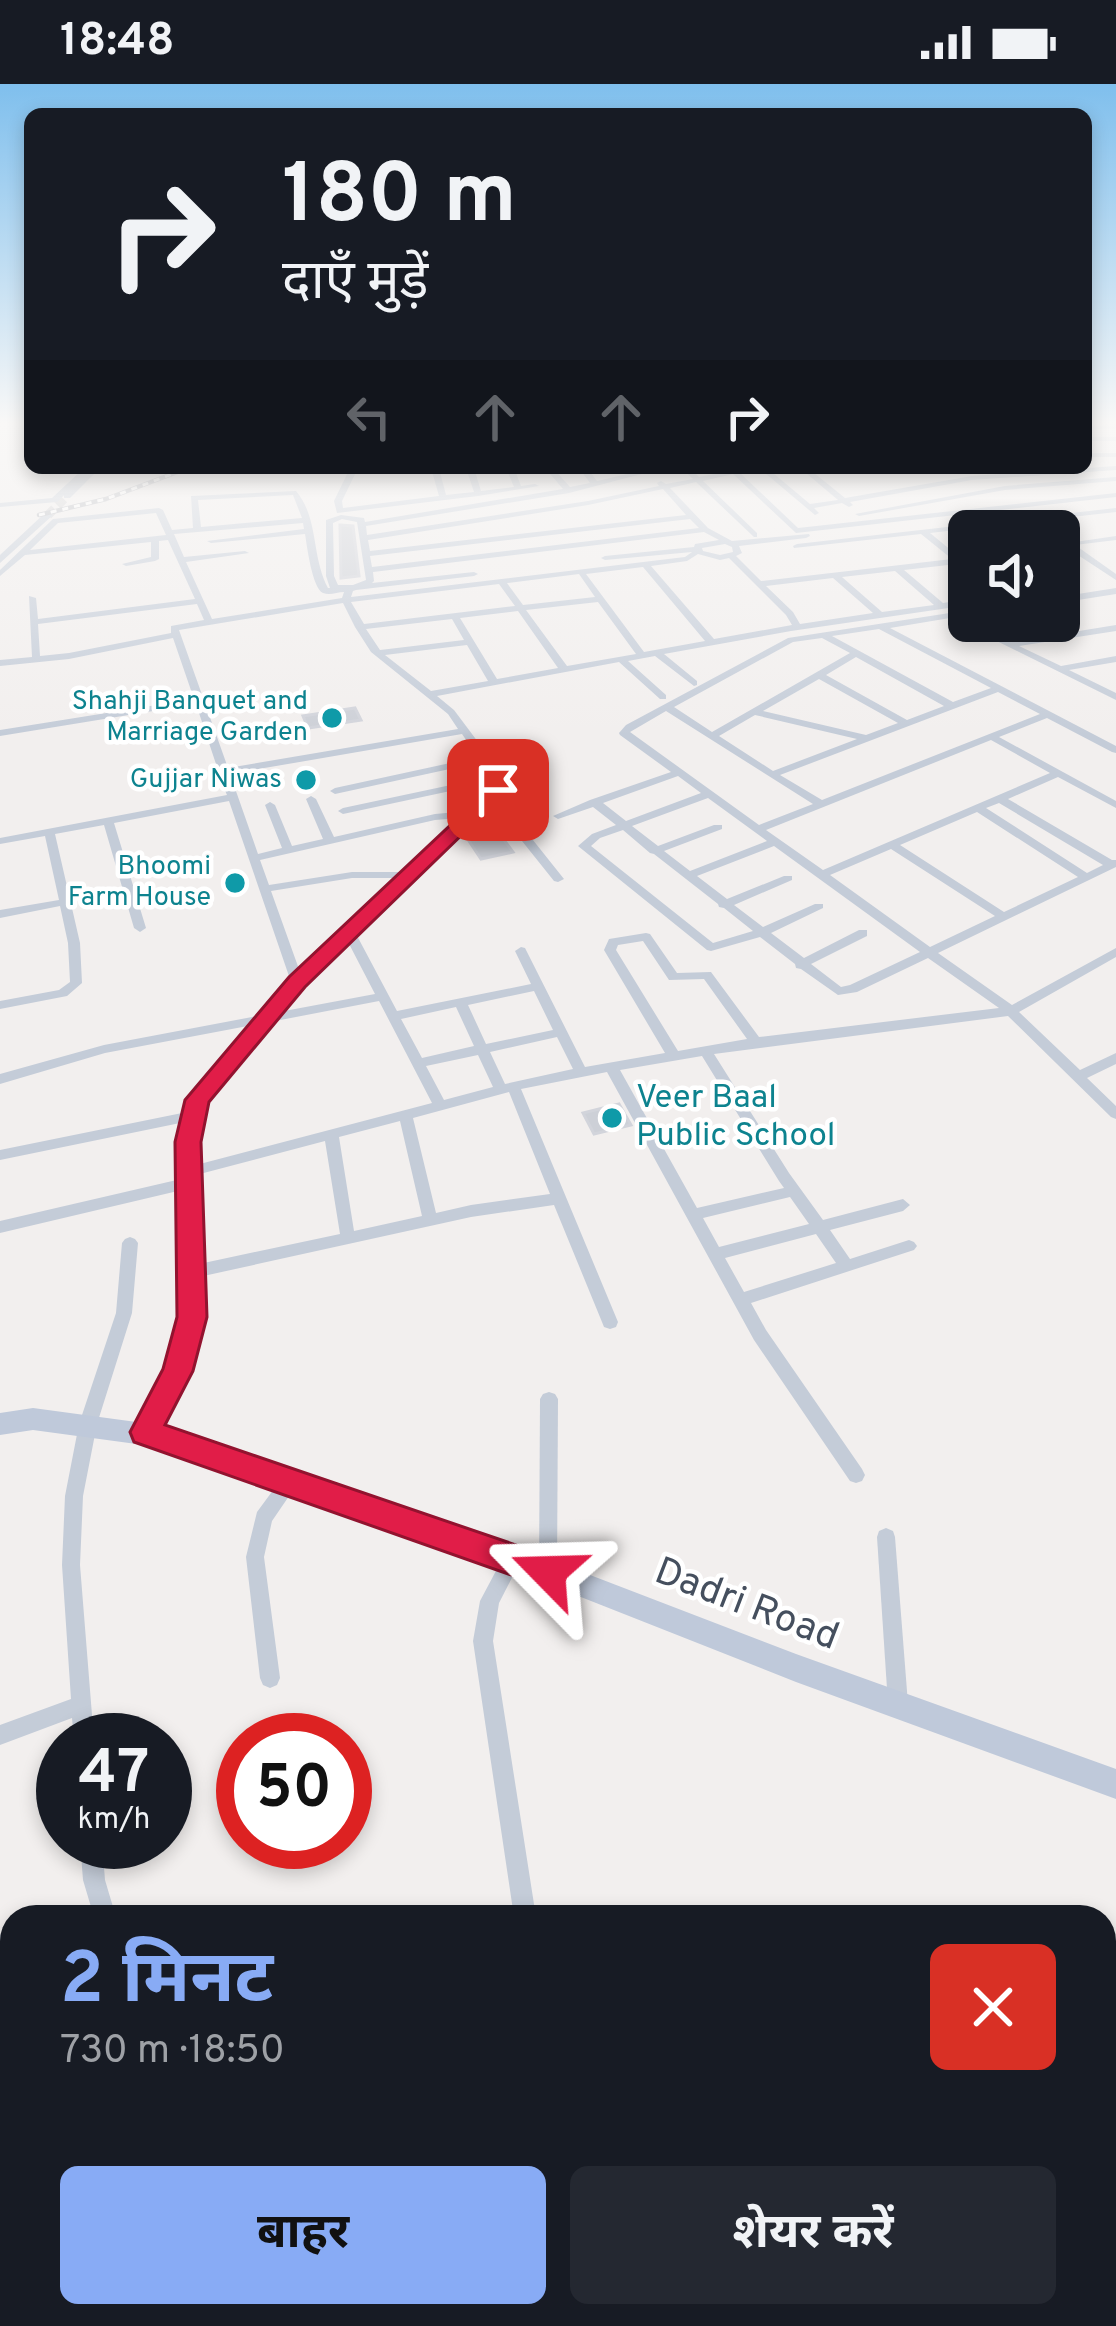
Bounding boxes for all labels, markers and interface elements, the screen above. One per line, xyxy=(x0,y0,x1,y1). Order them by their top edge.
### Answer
text: 18:48 xyxy=(60,14,174,71)
text: 180 m xyxy=(282,146,517,252)
icon: right xyxy=(84,156,240,312)
text: दाएँ मुड़ें xyxy=(282,250,428,319)
icon: left xyxy=(336,384,402,450)
icon: ahead xyxy=(462,384,528,450)
icon: ahead xyxy=(588,384,654,450)
icon: right xyxy=(714,384,780,450)
map controls xyxy=(948,510,1080,642)
button: sound xyxy=(948,510,1080,642)
place label: Shahji Banquet and Marriage Garden xyxy=(72,685,308,750)
marker: Shahji Banquet and Marriage Garden xyxy=(319,705,345,731)
pin xyxy=(447,739,549,841)
icon: arrive xyxy=(465,757,531,823)
place label: Gujjar Niwas xyxy=(130,763,282,797)
marker: Gujjar Niwas xyxy=(293,767,319,793)
place label: Bhoomi Farm House xyxy=(68,850,211,915)
marker: Bhoomi Farm House xyxy=(222,870,248,896)
place label: Veer Baal Public School xyxy=(636,1078,835,1158)
marker: Veer Baal Public School xyxy=(599,1105,625,1131)
position arrow xyxy=(485,1509,611,1635)
street label: Dadri Road xyxy=(647,1548,845,1664)
speed limit sign: 50 xyxy=(216,1713,372,1869)
text: 47 xyxy=(79,1738,149,1814)
text: km/h xyxy=(78,1802,150,1839)
text: 2 मिनट xyxy=(60,1937,273,2029)
button: close xyxy=(930,1944,1056,2070)
text: 730 m · 18:50 xyxy=(60,2028,285,2077)
button: बाहर xyxy=(60,2166,546,2304)
button: शेयर करें xyxy=(570,2166,1056,2304)

